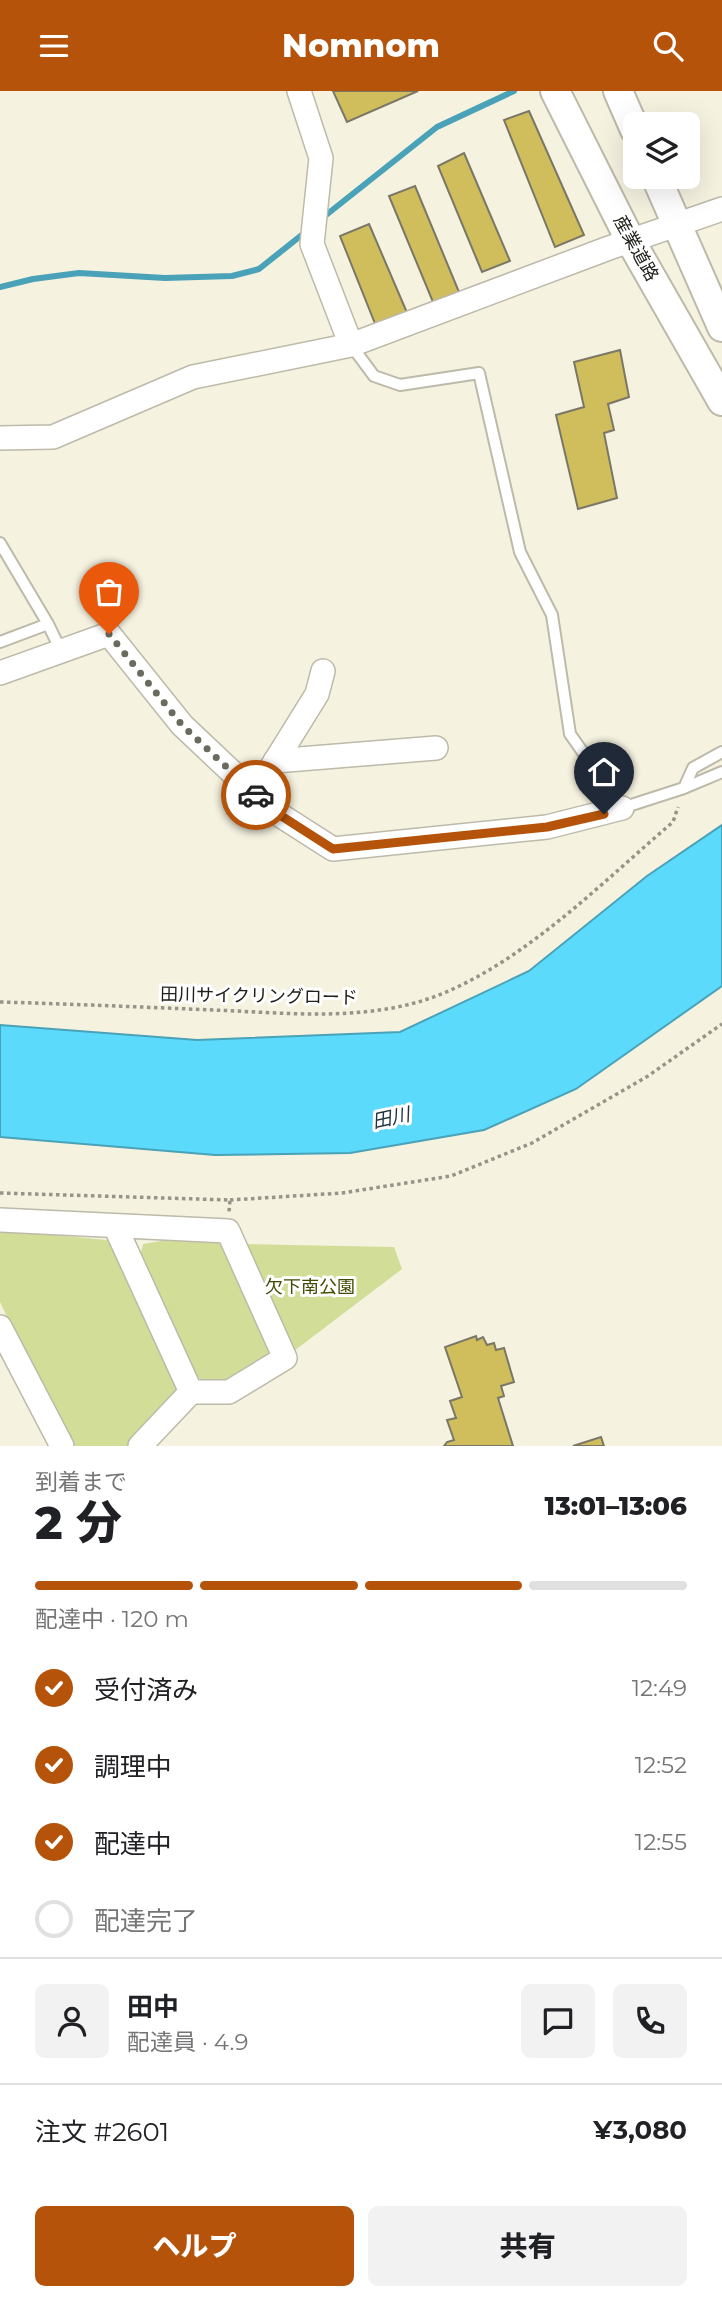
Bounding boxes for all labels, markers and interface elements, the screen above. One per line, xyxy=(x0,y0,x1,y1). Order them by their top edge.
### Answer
text: Nomnom xyxy=(282,26,440,65)
icon: menu xyxy=(35,27,73,65)
icon: search xyxy=(649,27,687,65)
map controls xyxy=(623,112,700,189)
button: layers xyxy=(623,112,700,189)
street label: 産業道路 xyxy=(609,211,663,285)
pin xyxy=(79,562,139,634)
icon: bag xyxy=(90,573,128,611)
pin xyxy=(574,742,634,814)
icon: home xyxy=(585,753,623,791)
courier xyxy=(221,760,291,830)
icon: car xyxy=(237,776,275,814)
street label: 田川サイクリングロード xyxy=(160,983,358,1009)
water label: 田川 xyxy=(370,1102,414,1133)
park label: 欠下南公園 xyxy=(265,1276,355,1298)
text: 到着まで xyxy=(35,1468,127,1496)
text: 13:01–13:06 xyxy=(545,1490,687,1522)
text: 2 分 xyxy=(35,1494,122,1551)
text: 配達中 · 120 m xyxy=(35,1605,189,1633)
icon: check xyxy=(35,1669,73,1707)
text: 受付済み xyxy=(94,1674,198,1706)
text: 12:49 xyxy=(632,1674,687,1702)
icon: check xyxy=(35,1746,73,1784)
text: 調理中 xyxy=(94,1751,172,1783)
text: 12:52 xyxy=(635,1751,687,1779)
icon: check xyxy=(35,1823,73,1861)
text: 配達中 xyxy=(94,1828,172,1860)
text: 12:55 xyxy=(635,1828,687,1856)
text: 配達完了 xyxy=(94,1905,198,1937)
button: person xyxy=(35,1984,109,2058)
button: chat xyxy=(521,1984,595,2058)
button: phone xyxy=(613,1984,687,2058)
text: 田中 xyxy=(127,1991,179,2023)
text: 配達員 · 4.9 xyxy=(127,2028,248,2056)
text: ¥3,080 xyxy=(593,2114,687,2146)
text: 注文 #2601 xyxy=(35,2116,169,2148)
button: ヘルプ xyxy=(35,2206,354,2286)
button: 共有 xyxy=(368,2206,687,2286)

